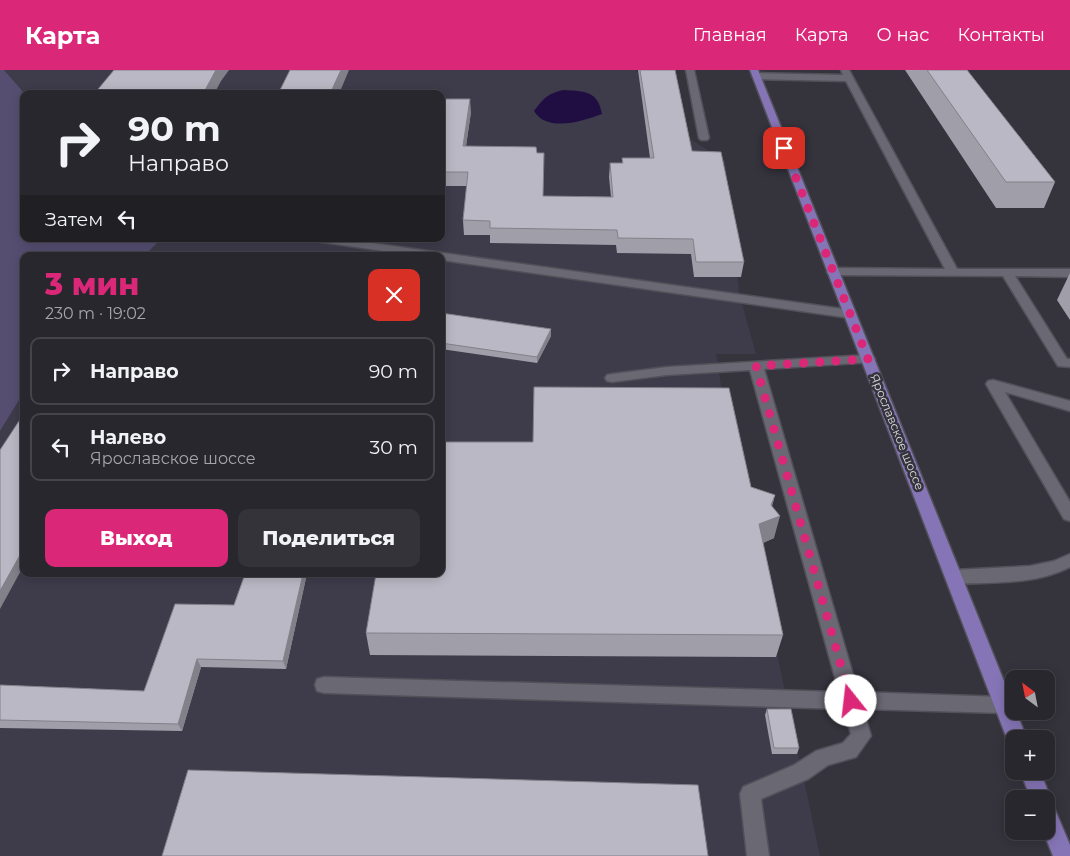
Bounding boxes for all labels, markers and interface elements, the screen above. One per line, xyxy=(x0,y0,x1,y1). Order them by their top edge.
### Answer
text: Карта xyxy=(25,21,100,50)
text: Главная xyxy=(693,24,767,46)
text: Карта xyxy=(795,24,849,46)
text: О нас xyxy=(877,24,929,46)
text: Контакты xyxy=(957,24,1045,46)
text: 90 m xyxy=(128,107,221,150)
icon: right xyxy=(45,110,110,175)
pin xyxy=(763,127,805,169)
icon: arrive xyxy=(770,134,798,162)
text: Направо xyxy=(128,150,229,177)
icon: left xyxy=(113,205,141,233)
text: Затем xyxy=(45,208,103,231)
text: 3 мин xyxy=(45,266,139,303)
button: close xyxy=(368,269,420,321)
text: 230 m · 19:02 xyxy=(45,304,146,323)
icon: right xyxy=(47,357,75,385)
text: Направо xyxy=(90,360,179,383)
text: 90 m xyxy=(369,360,418,383)
street label: Ярославское шоссе xyxy=(867,371,928,492)
text: Налево xyxy=(90,426,166,449)
icon: left xyxy=(47,433,75,461)
text: 30 m xyxy=(370,436,418,459)
text: Ярославское шоссе xyxy=(90,449,256,468)
button: Выход xyxy=(45,509,228,567)
button: Поделиться xyxy=(238,509,420,567)
north arrow xyxy=(1005,670,1055,720)
map controls xyxy=(1005,670,1055,840)
position arrow xyxy=(824,674,876,726)
button: + xyxy=(1005,730,1055,780)
button: − xyxy=(1005,790,1055,840)

